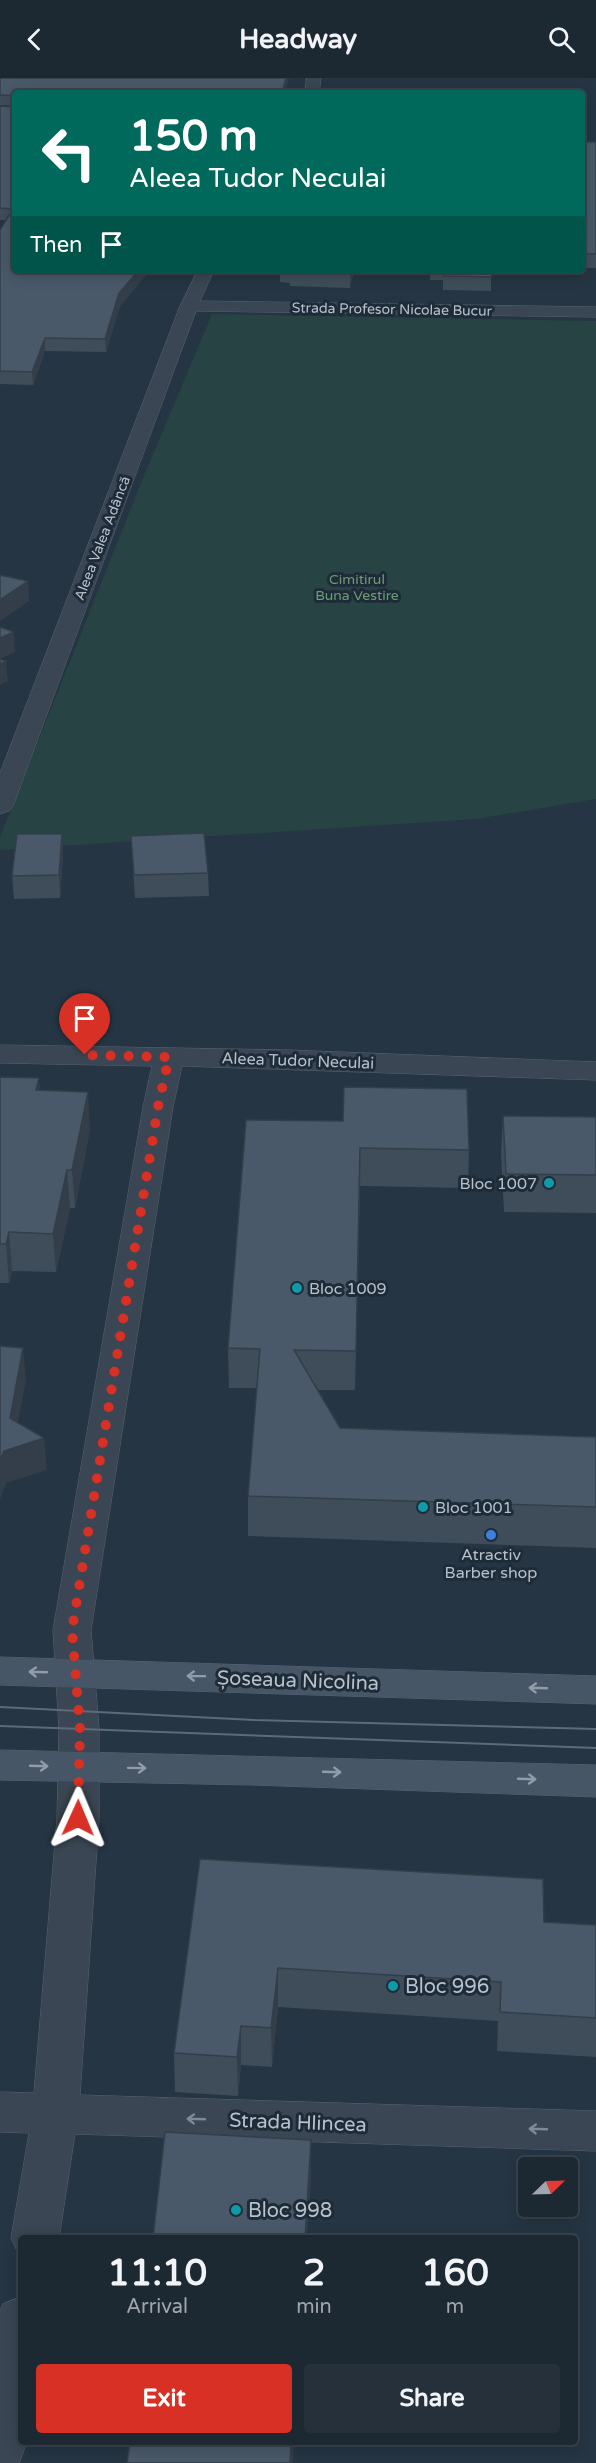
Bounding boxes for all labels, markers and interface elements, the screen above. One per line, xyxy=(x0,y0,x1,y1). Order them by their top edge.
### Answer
icon: back xyxy=(18,23,51,56)
text: Headway xyxy=(239,23,357,56)
icon: search xyxy=(545,23,578,56)
text: 150 m xyxy=(129,111,258,162)
icon: left xyxy=(30,114,108,192)
text: Aleea Tudor Neculai xyxy=(129,162,387,195)
icon: arrive xyxy=(95,228,128,261)
text: Then xyxy=(30,232,83,258)
street label: Strada Profesor Nicolae Bucur xyxy=(292,299,493,320)
street label: Aleea Valea Adâncă xyxy=(71,474,134,603)
park label: Cimitirul Buna Vestire xyxy=(315,571,399,604)
pin xyxy=(59,993,110,1055)
icon: arrive xyxy=(68,1002,101,1035)
street label: Aleea Tudor Neculai xyxy=(221,1048,375,1074)
place label: Bloc 1007 xyxy=(459,1174,537,1194)
marker: Bloc 1007 xyxy=(542,1176,556,1190)
place label: Bloc 1009 xyxy=(309,1279,387,1299)
marker: Bloc 1009 xyxy=(290,1281,304,1295)
place label: Bloc 1001 xyxy=(435,1498,513,1518)
marker: Bloc 1001 xyxy=(416,1500,430,1514)
marker: Atractiv Barber shop xyxy=(484,1528,498,1542)
place label: Atractiv Barber shop xyxy=(445,1545,537,1583)
street label: Șoseaua Nicolina xyxy=(217,1666,379,1696)
one-way arrow xyxy=(28,1667,48,1678)
one-way arrow xyxy=(186,1671,206,1682)
one-way arrow xyxy=(528,1682,548,1694)
one-way arrow xyxy=(29,1761,49,1772)
one-way arrow xyxy=(127,1762,147,1774)
one-way arrow xyxy=(322,1767,342,1778)
one-way arrow xyxy=(517,1773,537,1785)
position arrow xyxy=(46,1786,110,1850)
place label: Bloc 996 xyxy=(405,1975,489,1999)
marker: Bloc 996 xyxy=(386,1979,400,1993)
street label: Strada Hlincea xyxy=(229,2109,367,2137)
one-way arrow xyxy=(186,2113,206,2124)
one-way arrow xyxy=(528,2123,548,2135)
north arrow xyxy=(518,2157,578,2217)
map controls xyxy=(518,2157,578,2217)
place label: Bloc 998 xyxy=(248,2199,332,2223)
marker: Bloc 998 xyxy=(229,2203,243,2217)
text: 11:10 xyxy=(107,2252,207,2295)
text: 2 xyxy=(303,2252,325,2295)
text: 160 xyxy=(421,2252,489,2295)
text: Arrival xyxy=(126,2295,188,2319)
text: min xyxy=(296,2295,332,2319)
text: m xyxy=(446,2295,464,2319)
button: Exit xyxy=(36,2364,292,2433)
button: Share xyxy=(304,2364,560,2433)

